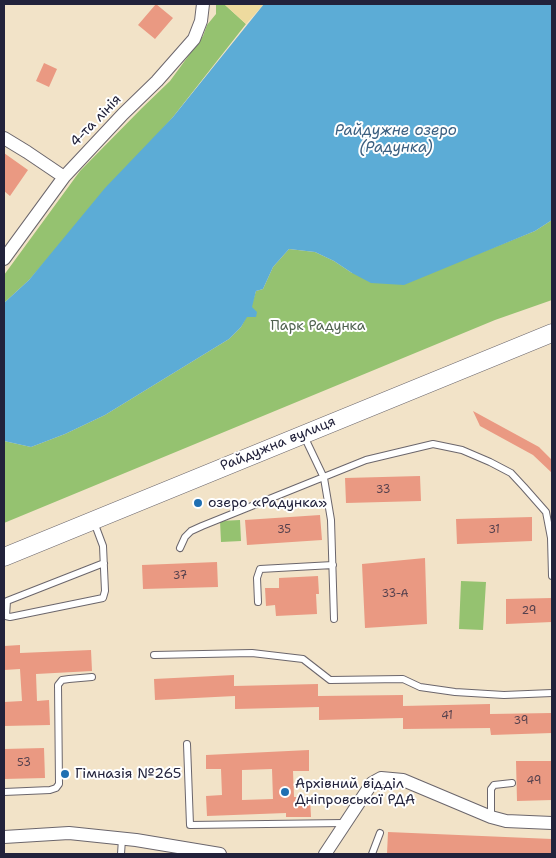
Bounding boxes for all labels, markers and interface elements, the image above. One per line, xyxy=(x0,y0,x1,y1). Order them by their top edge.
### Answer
street label: 4-та лінія xyxy=(67,91,125,151)
water label: Райдужне озеро (Радунка) xyxy=(335,122,457,157)
park label: Парк Радунка xyxy=(270,318,366,334)
street label: Райдужна вулиця xyxy=(218,413,338,475)
house number: 33 xyxy=(376,483,390,497)
place label: озеро «Радунка» xyxy=(208,495,327,511)
marker: озеро «Радунка» xyxy=(192,497,204,509)
house number: 35 xyxy=(277,523,291,537)
house number: 31 xyxy=(488,523,500,537)
house number: 37 xyxy=(173,569,187,583)
house number: 33-А xyxy=(381,587,409,601)
house number: 29 xyxy=(522,604,536,618)
house number: 41 xyxy=(441,709,453,723)
house number: 39 xyxy=(514,714,528,728)
house number: 53 xyxy=(17,756,31,770)
place label: Гімназія №265 xyxy=(75,766,181,782)
marker: Гімназія №265 xyxy=(59,768,71,780)
house number: 49 xyxy=(527,774,541,788)
place label: Архівний відділ Дніпровської РДА xyxy=(295,776,415,809)
marker: Архівний відділ Дніпровської РДА xyxy=(279,786,291,798)

